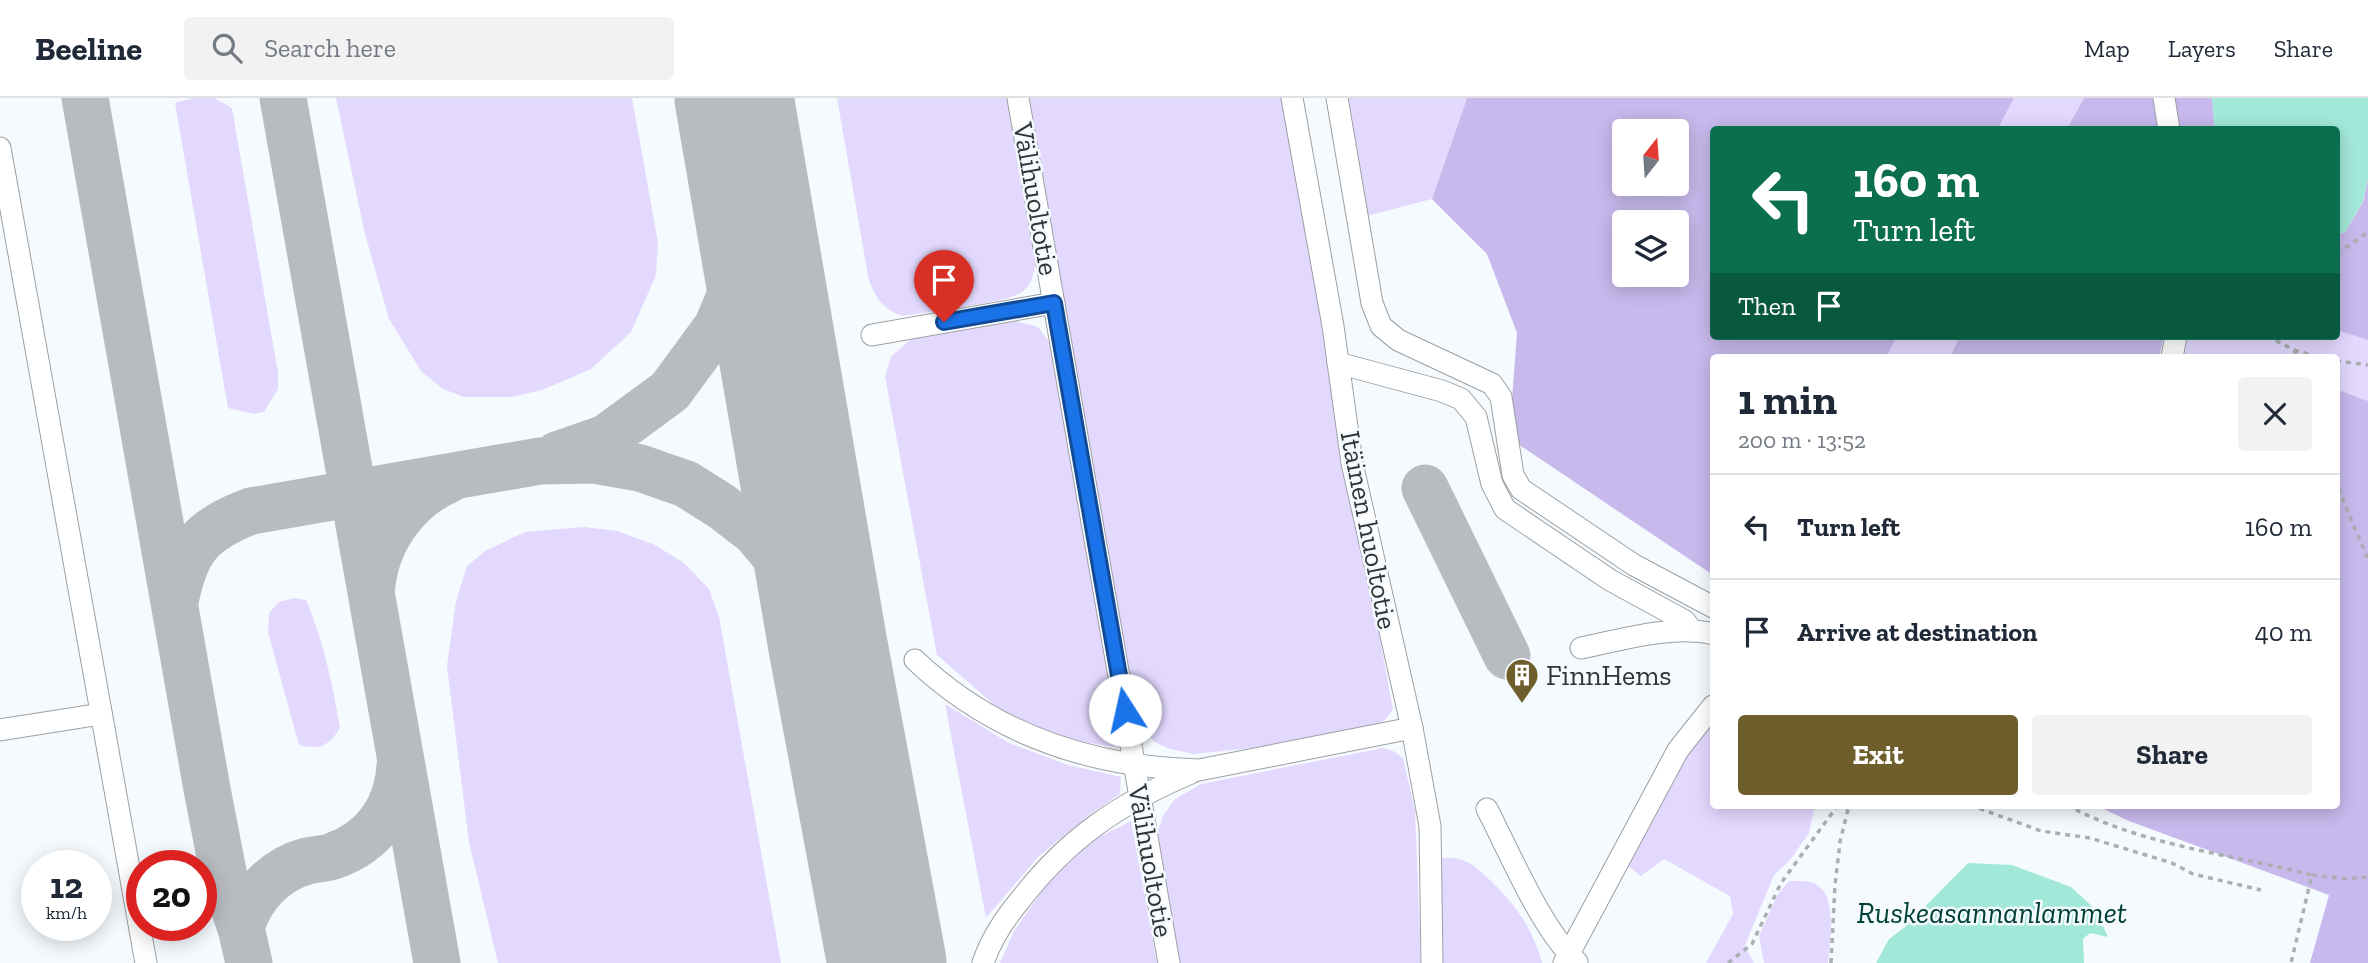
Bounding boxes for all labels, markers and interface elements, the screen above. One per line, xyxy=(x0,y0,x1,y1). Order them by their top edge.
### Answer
search box xyxy=(184,17,674,80)
text: Beeline xyxy=(35,29,142,68)
icon: search xyxy=(208,29,246,67)
text: Search here xyxy=(264,32,396,64)
text: Map xyxy=(2084,34,2130,63)
text: Layers xyxy=(2168,34,2236,63)
text: Share xyxy=(2274,34,2333,63)
street label: Välihuoltotie xyxy=(1006,119,1066,278)
north arrow xyxy=(1612,119,1689,196)
map controls xyxy=(1612,119,1689,287)
text: 160 m xyxy=(1853,151,1979,210)
icon: left xyxy=(1738,154,1829,245)
button: layers xyxy=(1612,210,1689,287)
text: Turn left xyxy=(1853,211,1975,249)
pin xyxy=(914,250,974,322)
icon: arrive xyxy=(925,261,963,299)
icon: arrive xyxy=(1810,287,1848,325)
text: Then xyxy=(1738,290,1796,322)
text: 1 min xyxy=(1738,374,1837,425)
button: close xyxy=(2238,377,2312,451)
text: 200 m · 13:52 xyxy=(1738,426,1866,454)
street label: Itäinen huoltotie xyxy=(1334,428,1404,632)
icon: left xyxy=(1738,508,1776,546)
text: Turn left xyxy=(1797,511,1900,543)
text: 160 m xyxy=(2245,511,2312,543)
icon: arrive xyxy=(1738,613,1776,651)
text: Arrive at destination xyxy=(1797,616,2037,648)
text: 40 m xyxy=(2255,616,2312,648)
building icon: FinnHems xyxy=(1503,656,1541,705)
place label: FinnHems xyxy=(1546,659,1672,692)
position arrow xyxy=(1088,673,1162,747)
button: Exit xyxy=(1738,715,2018,795)
button: Share xyxy=(2032,715,2312,795)
street label: Välihuoltotie xyxy=(1121,781,1181,940)
speed limit sign: 20 xyxy=(126,850,217,941)
text: 12 xyxy=(50,865,83,907)
water label: Ruskeasannanlammet xyxy=(1857,895,2127,931)
text: km/h xyxy=(46,902,87,924)

